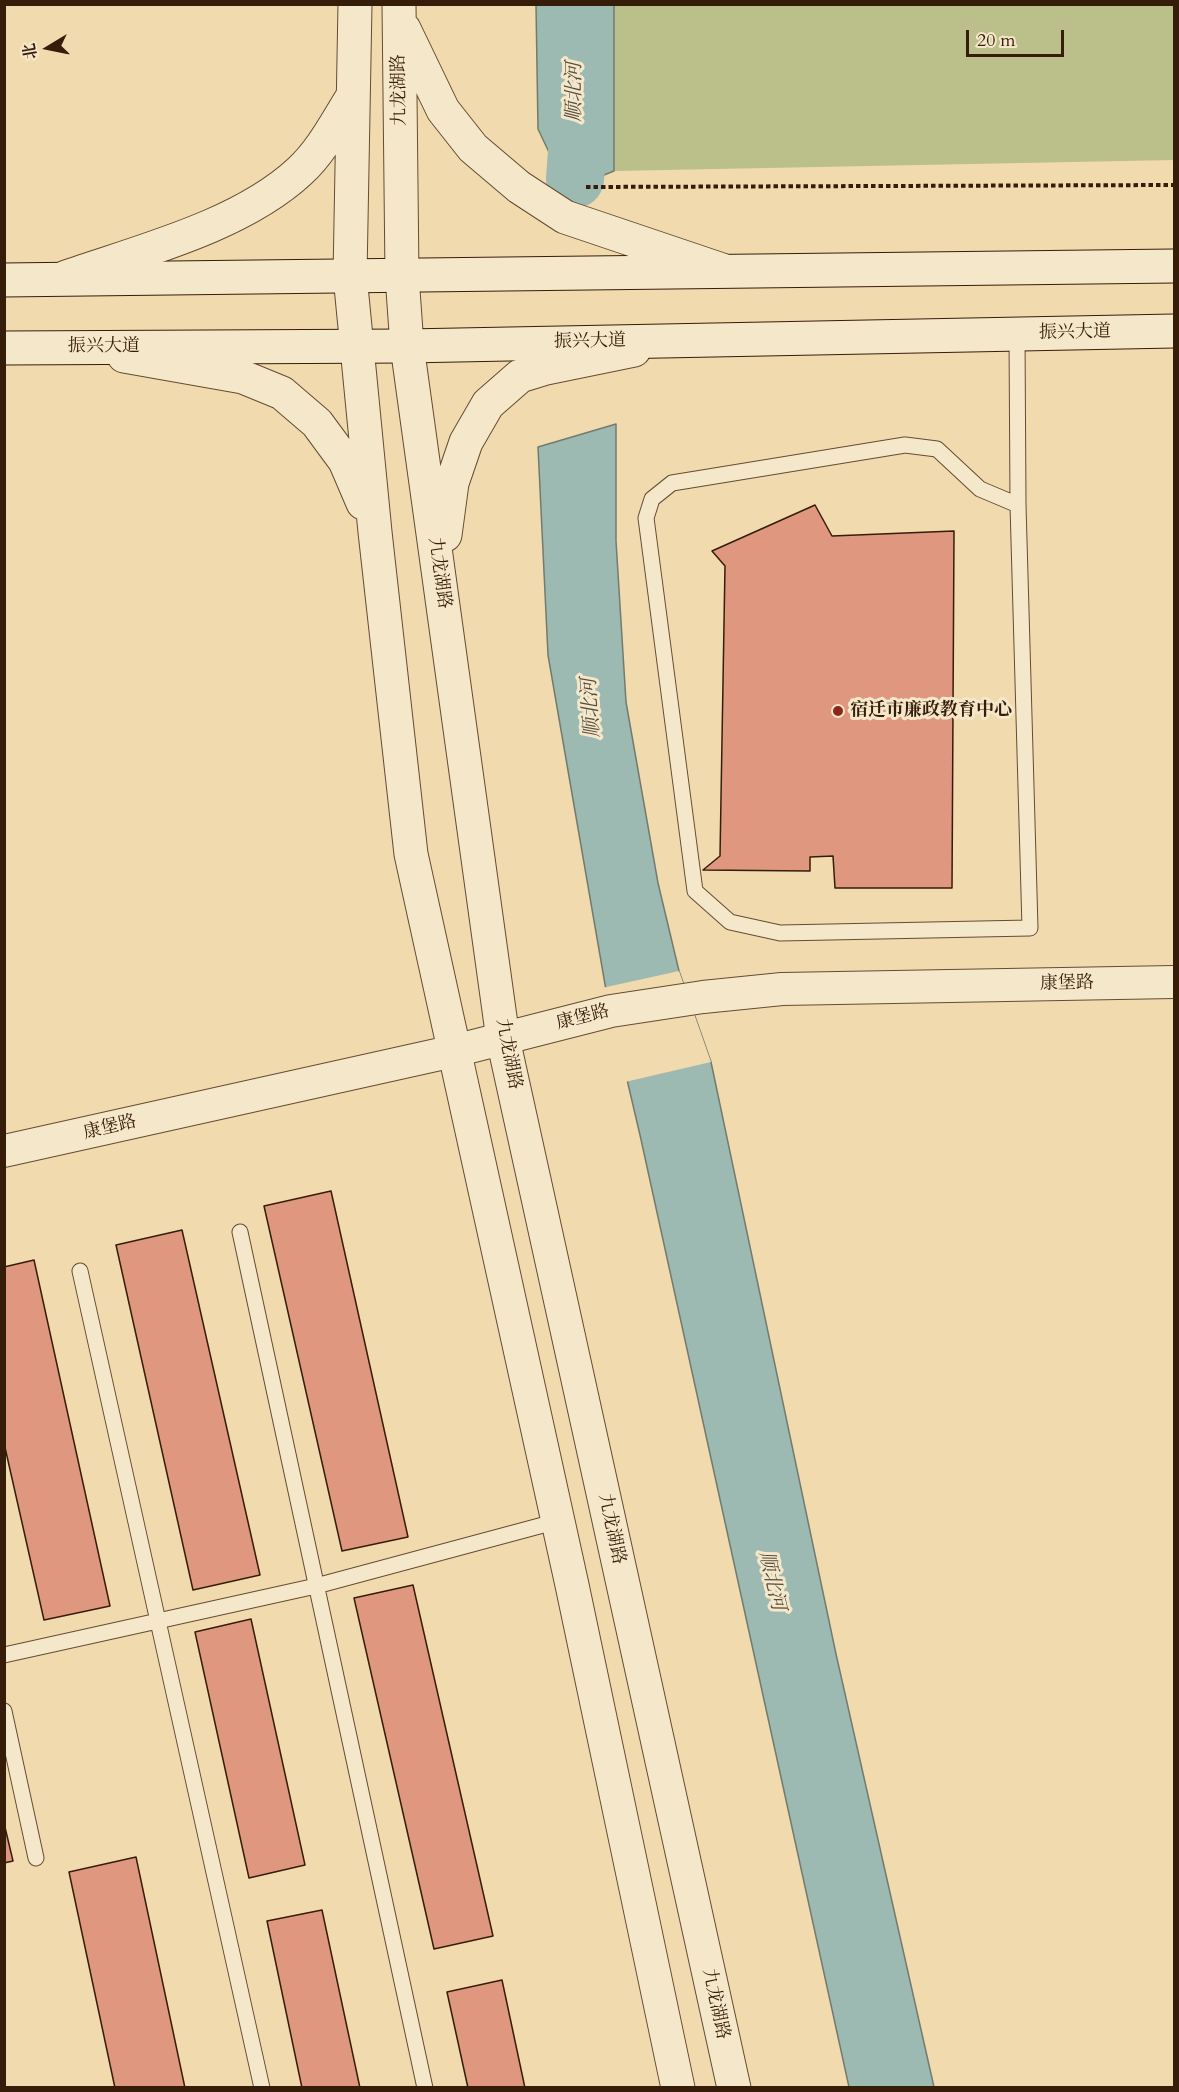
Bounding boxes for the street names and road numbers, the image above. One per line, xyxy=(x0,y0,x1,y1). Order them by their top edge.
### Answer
street label: 九龙湖路 xyxy=(389,54,411,126)
street label: 振兴大道 xyxy=(1039,322,1111,344)
street label: 振兴大道 xyxy=(554,331,626,353)
street label: 振兴大道 xyxy=(68,336,140,358)
street label: 九龙湖路 xyxy=(423,536,455,610)
street label: 康堡路 xyxy=(1040,973,1094,995)
street label: 康堡路 xyxy=(554,1001,612,1035)
street label: 九龙湖路 xyxy=(491,1017,525,1091)
street label: 康堡路 xyxy=(81,1111,139,1145)
street label: 九龙湖路 xyxy=(593,1492,629,1566)
street label: 九龙湖路 xyxy=(697,1967,733,2041)

